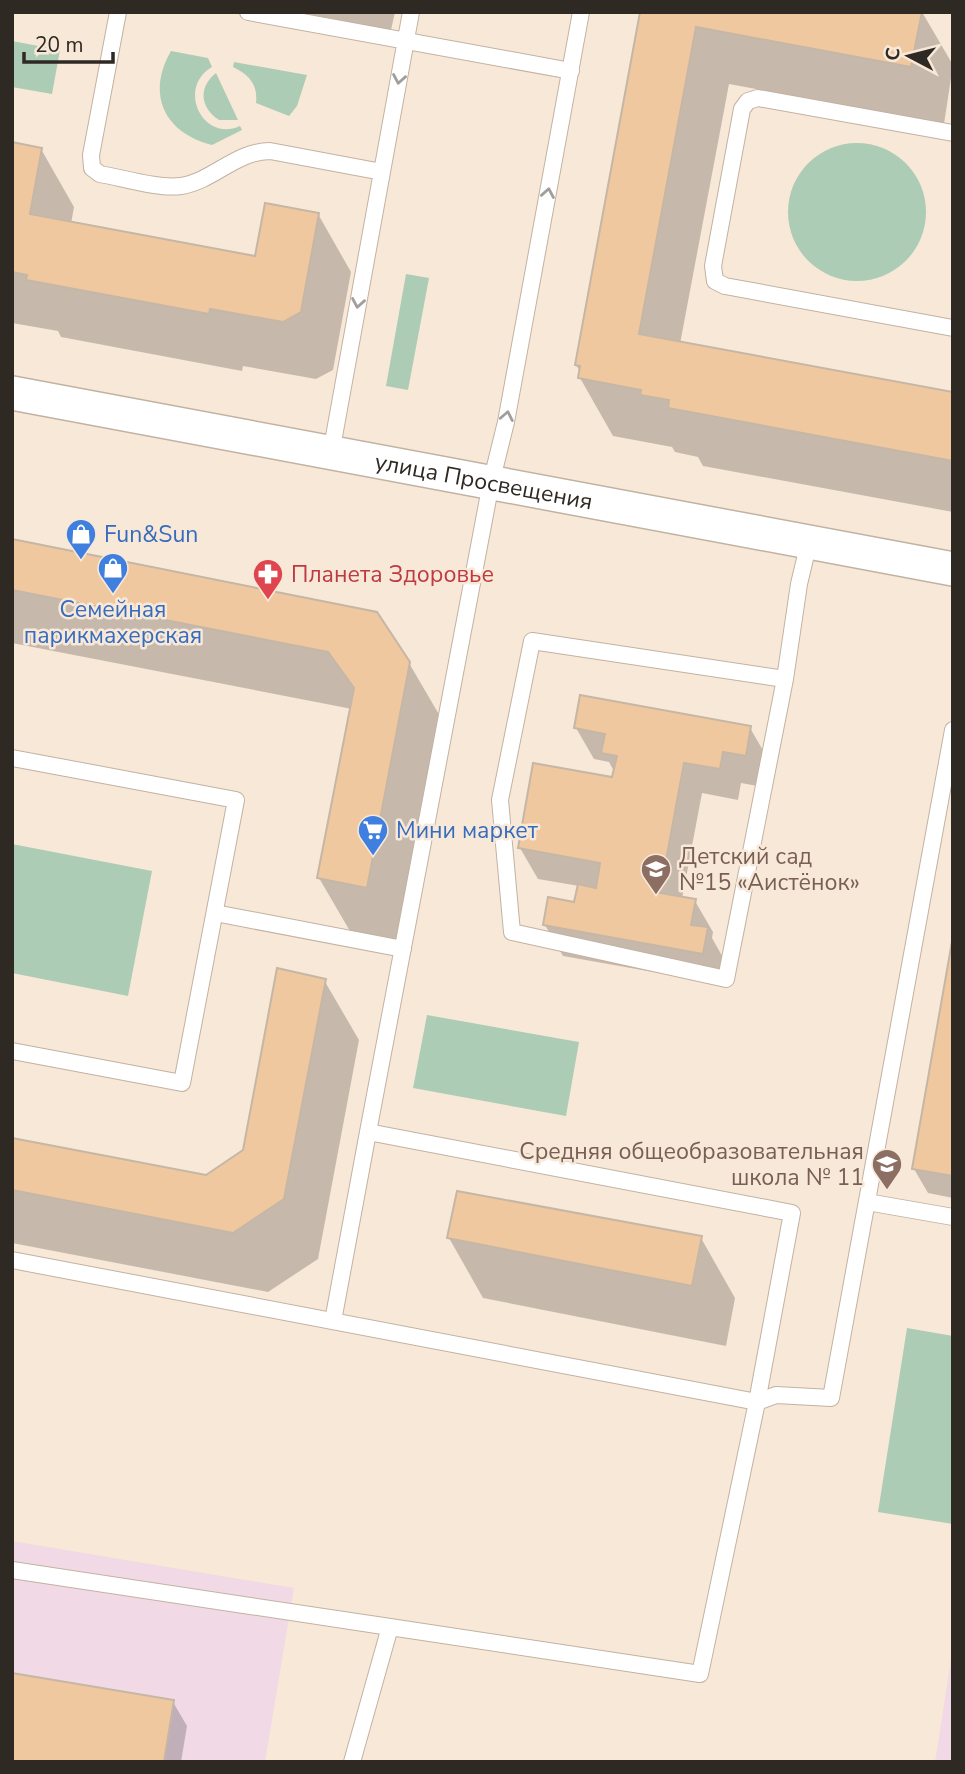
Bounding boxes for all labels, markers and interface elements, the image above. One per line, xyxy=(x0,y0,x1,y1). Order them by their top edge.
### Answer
scale bar xyxy=(24,21,114,65)
north arrow xyxy=(874,21,944,91)
text: 20 m xyxy=(35,31,84,59)
text: С xyxy=(879,46,907,62)
one-way arrow xyxy=(392,73,407,85)
one-way arrow xyxy=(540,187,555,199)
one-way arrow xyxy=(351,297,366,309)
one-way arrow xyxy=(498,410,513,422)
street label: улица Просвещения xyxy=(372,446,595,517)
shop icon: Fun&Sun xyxy=(64,517,98,561)
place label: Fun&Sun xyxy=(104,519,198,550)
shop icon: Семейная парикмахерская xyxy=(96,551,130,595)
pharmacy icon: Планета Здоровье xyxy=(251,557,285,601)
place label: Планета Здоровье xyxy=(291,559,494,590)
place label: Семейная парикмахерская xyxy=(24,594,202,651)
supermarket icon: Мини маркет xyxy=(356,813,390,857)
place label: Мини маркет xyxy=(396,815,539,846)
place label: Детский сад №15 «Аистёнок» xyxy=(679,841,860,898)
school or university icon: Детский сад №15 «Аистёнок» xyxy=(639,852,673,896)
place label: Средняя общеобразовательная школа № 11 xyxy=(519,1136,864,1193)
school or university icon: Средняя общеобразовательная школа № 11 xyxy=(870,1147,904,1191)

